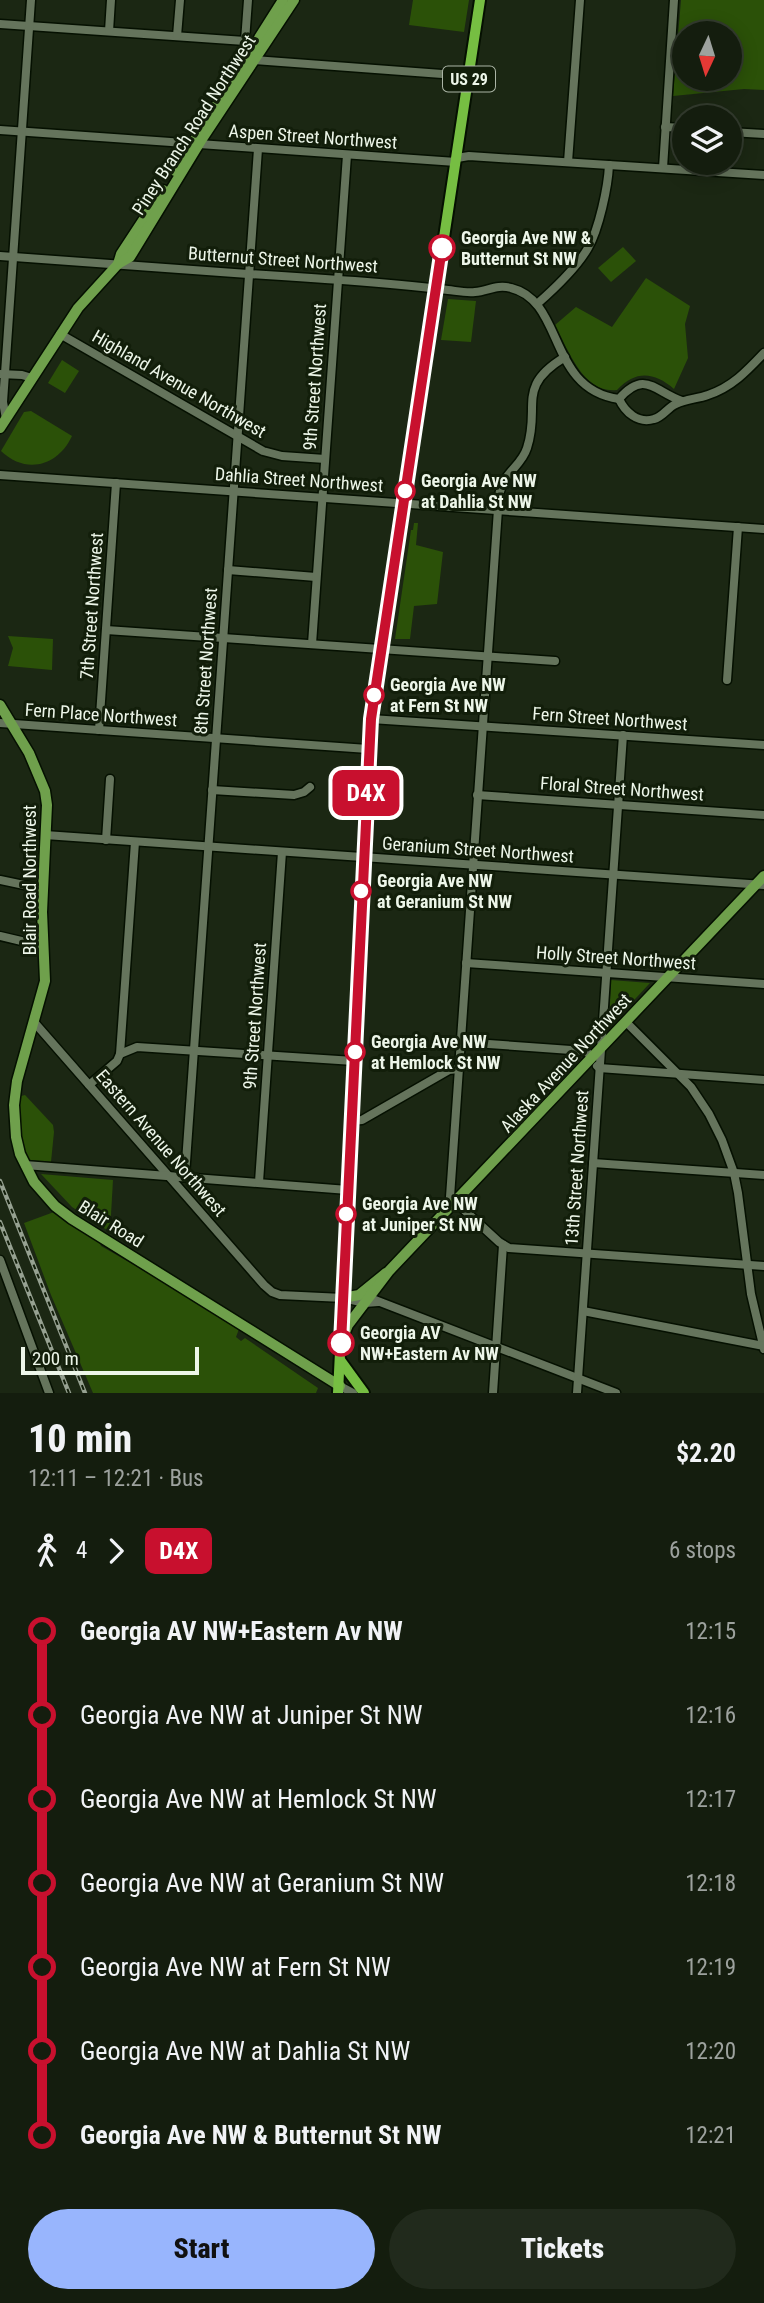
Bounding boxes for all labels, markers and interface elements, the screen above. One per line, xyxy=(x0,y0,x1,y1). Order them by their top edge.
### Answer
north arrow xyxy=(672,21,742,91)
map controls xyxy=(672,21,742,175)
street label: Piney Branch Road Northwest xyxy=(128,31,260,219)
road number: US 29 xyxy=(443,66,495,92)
button: layers xyxy=(672,105,742,175)
street label: Aspen Street Northwest xyxy=(228,120,398,153)
place label: Georgia Ave NW & Butternut St NW xyxy=(461,227,592,269)
marker: Georgia Ave NW & Butternut St NW xyxy=(429,235,455,261)
street label: Butternut Street Northwest xyxy=(187,242,379,277)
street label: 9th Street Northwest xyxy=(299,303,330,451)
street label: Highland Avenue Northwest xyxy=(89,325,270,442)
street label: Dahlia Street Northwest xyxy=(214,463,384,496)
place label: Georgia Ave NW at Dahlia St NW xyxy=(421,470,537,512)
marker: Georgia Ave NW at Dahlia St NW xyxy=(395,481,415,501)
street label: 7th Street Northwest xyxy=(76,532,107,680)
street label: 8th Street Northwest xyxy=(190,587,221,735)
place label: Georgia Ave NW at Fern St NW xyxy=(390,674,506,716)
marker: Georgia Ave NW at Fern St NW xyxy=(364,685,384,705)
street label: Fern Place Northwest xyxy=(24,699,178,730)
street label: Fern Street Northwest xyxy=(532,703,688,734)
line badge: D4X xyxy=(326,770,406,816)
street label: Floral Street Northwest xyxy=(540,772,705,805)
text: D4X xyxy=(346,779,386,807)
street label: Blair Road Northwest xyxy=(19,805,40,955)
street label: Geranium Street Northwest xyxy=(381,832,575,867)
place label: Georgia Ave NW at Geranium St NW xyxy=(377,870,513,912)
marker: Georgia Ave NW at Geranium St NW xyxy=(351,881,371,901)
street label: Holly Street Northwest xyxy=(535,941,697,974)
street label: 9th Street Northwest xyxy=(239,942,270,1090)
street label: Alaska Avenue Northwest xyxy=(496,989,635,1136)
place label: Georgia Ave NW at Hemlock St NW xyxy=(371,1031,501,1073)
marker: Georgia Ave NW at Hemlock St NW xyxy=(345,1042,365,1062)
street label: Eastern Avenue Northwest xyxy=(92,1065,231,1220)
street label: 13th Street Northwest xyxy=(561,1089,592,1247)
place label: Georgia Ave NW at Juniper St NW xyxy=(362,1193,483,1235)
street label: Blair Road xyxy=(75,1195,148,1252)
marker: Georgia Ave NW at Juniper St NW xyxy=(336,1204,356,1224)
place label: Georgia AV NW+Eastern Av NW xyxy=(360,1322,499,1364)
marker: Georgia AV NW+Eastern Av NW xyxy=(328,1330,354,1356)
scale bar xyxy=(21,1344,200,1376)
text: 200 m xyxy=(32,1347,79,1370)
text: 10 min xyxy=(28,1417,132,1461)
text: $2.20 xyxy=(676,1438,736,1468)
text: 12:11 – 12:21 · Bus xyxy=(28,1465,204,1492)
icon: walk xyxy=(28,1532,66,1570)
icon: forward xyxy=(97,1532,135,1570)
text: 4 xyxy=(76,1537,87,1564)
text: D4X xyxy=(159,1537,198,1565)
text: 6 stops xyxy=(669,1537,736,1564)
text: Georgia AV NW+Eastern Av NW xyxy=(80,1616,403,1646)
text: 12:15 xyxy=(685,1618,736,1645)
text: Georgia Ave NW at Juniper St NW xyxy=(80,1700,423,1730)
text: 12:16 xyxy=(685,1702,736,1729)
text: Georgia Ave NW at Hemlock St NW xyxy=(80,1784,437,1814)
text: 12:17 xyxy=(685,1786,736,1813)
text: Georgia Ave NW at Geranium St NW xyxy=(80,1868,444,1898)
text: 12:18 xyxy=(685,1870,736,1897)
text: Georgia Ave NW at Fern St NW xyxy=(80,1952,391,1982)
text: 12:19 xyxy=(685,1954,736,1981)
text: Georgia Ave NW at Dahlia St NW xyxy=(80,2036,410,2066)
text: 12:20 xyxy=(685,2038,736,2065)
text: Georgia Ave NW & Butternut St NW xyxy=(80,2120,441,2150)
text: 12:21 xyxy=(685,2122,736,2149)
button: Start xyxy=(28,2209,375,2289)
button: Tickets xyxy=(389,2209,736,2289)

